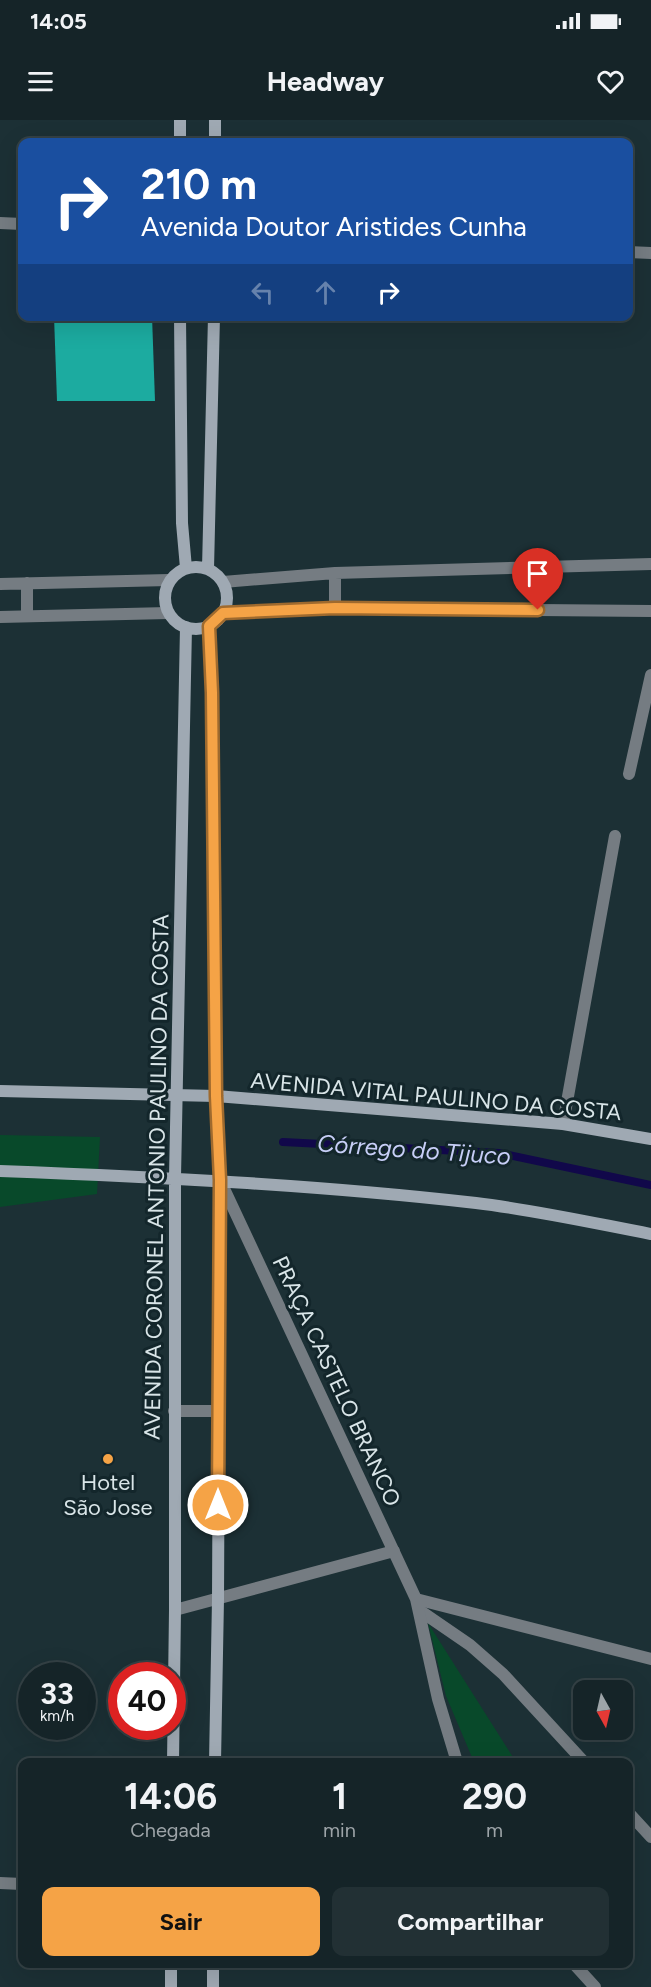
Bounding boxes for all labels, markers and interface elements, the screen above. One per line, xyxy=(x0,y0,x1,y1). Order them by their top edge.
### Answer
text: 14:05 xyxy=(30,8,87,35)
icon: menu xyxy=(24,65,57,98)
text: Headway xyxy=(267,65,384,98)
icon: heart xyxy=(594,65,627,98)
text: 210 m xyxy=(141,159,257,210)
icon: right xyxy=(42,162,120,240)
text: Avenida Doutor Aristides Cunha xyxy=(141,210,527,243)
icon: left xyxy=(246,276,279,309)
icon: ahead xyxy=(309,276,342,309)
icon: right xyxy=(372,276,405,309)
pin xyxy=(512,548,563,610)
icon: arrive xyxy=(521,557,554,590)
street label: AVENIDA CORONEL ANTONIO PAULINO DA COSTA xyxy=(138,914,175,1440)
street label: AVENIDA VITAL PAULINO DA COSTA xyxy=(250,1067,622,1126)
water label: Córrego do Tijuco xyxy=(316,1128,512,1171)
street label: PRAÇA CASTELO BRANCO xyxy=(267,1252,406,1511)
marker: Hotel São Jose xyxy=(101,1452,115,1466)
place label: Hotel São Jose xyxy=(63,1469,153,1521)
position arrow xyxy=(186,1473,250,1537)
speed limit sign: 40 xyxy=(108,1662,186,1740)
text: 33 xyxy=(40,1675,74,1712)
north arrow xyxy=(573,1680,633,1740)
map controls xyxy=(573,1680,633,1740)
text: km/h xyxy=(40,1707,74,1725)
text: 14:06 xyxy=(124,1775,217,1818)
text: 1 xyxy=(332,1775,347,1818)
text: 290 xyxy=(462,1775,527,1818)
text: Chegada xyxy=(130,1818,211,1842)
text: min xyxy=(323,1818,356,1842)
text: m xyxy=(486,1818,503,1842)
button: Sair xyxy=(42,1887,320,1956)
button: Compartilhar xyxy=(332,1887,609,1956)

